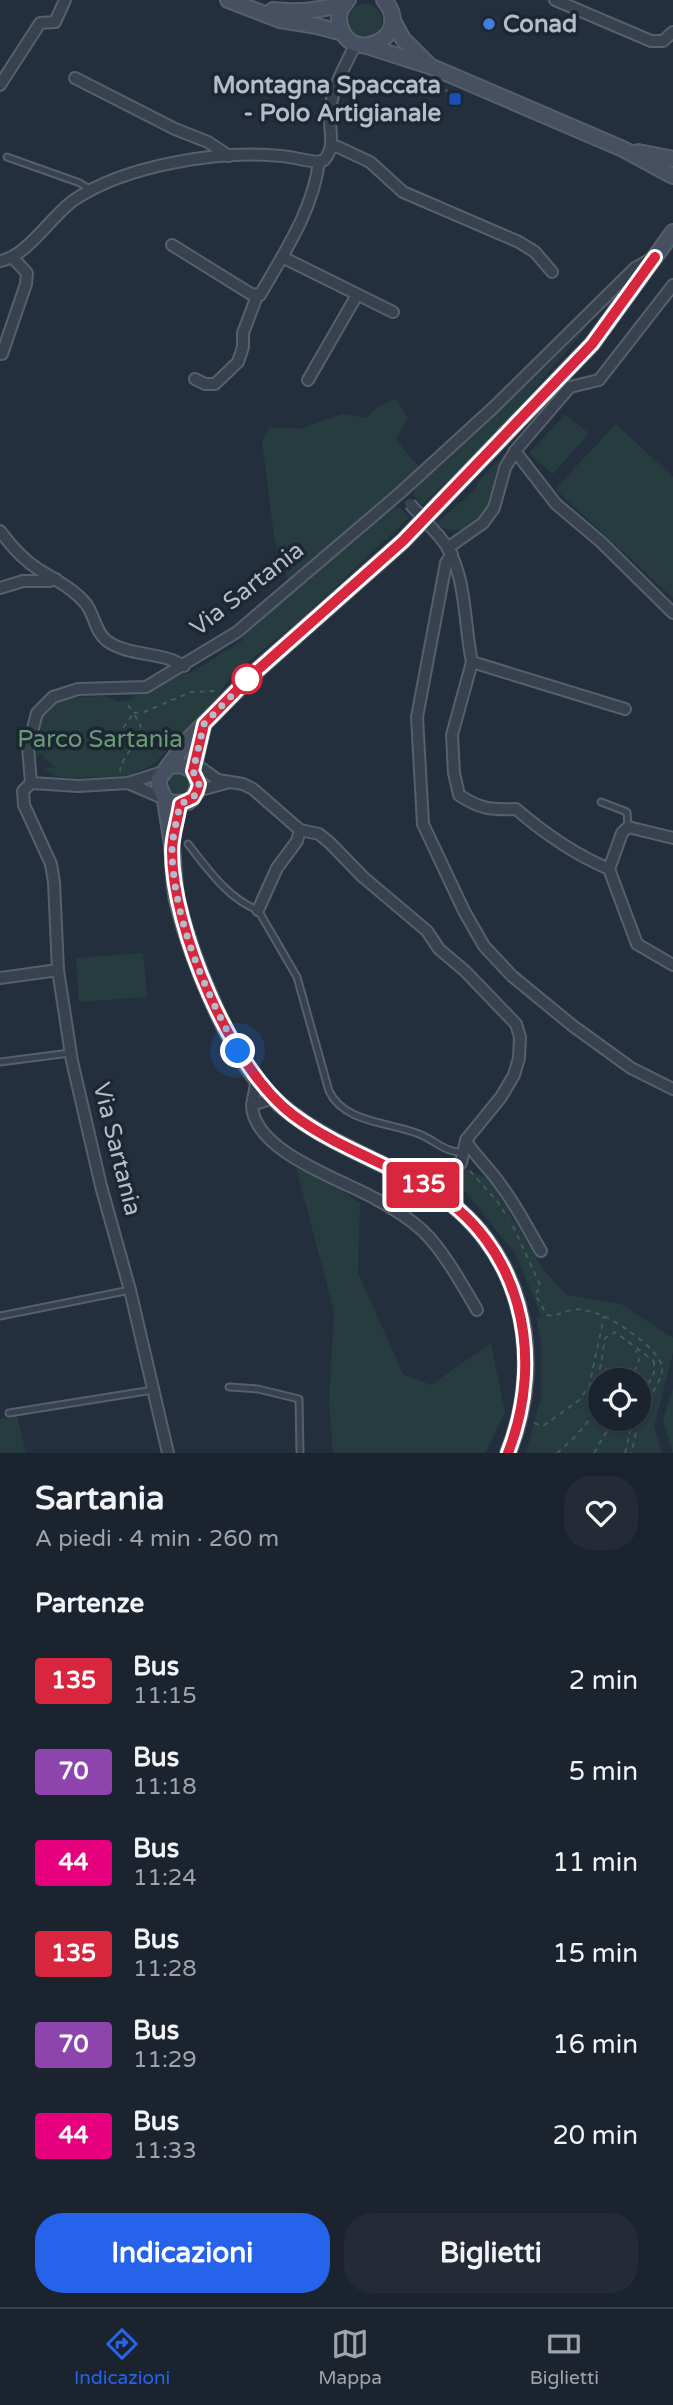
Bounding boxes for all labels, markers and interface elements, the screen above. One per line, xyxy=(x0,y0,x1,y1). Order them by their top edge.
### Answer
place label: Conad xyxy=(503,10,577,39)
marker: Conad xyxy=(481,16,497,32)
place label: Montagna Spaccata - Polo Artigianale xyxy=(213,71,441,128)
marker: Montagna Spaccata - Polo Artigianale xyxy=(447,91,463,107)
street label: Via Sartania xyxy=(184,536,310,642)
unlabelled marker xyxy=(232,664,262,694)
park label: Parco Sartania xyxy=(17,725,183,754)
your location xyxy=(220,1033,255,1068)
street label: Via Sartania xyxy=(86,1079,148,1219)
line badge: 135 xyxy=(383,1162,463,1208)
text: 135 xyxy=(400,1170,446,1199)
map controls xyxy=(588,1368,651,1431)
button: locate xyxy=(588,1368,651,1431)
button: heart xyxy=(564,1476,638,1550)
text: Sartania xyxy=(35,1479,165,1518)
text: A piedi · 4 min · 260 m xyxy=(35,1525,279,1553)
text: Partenze xyxy=(35,1588,144,1619)
text: Bus xyxy=(133,1651,179,1682)
text: 2 min xyxy=(569,1665,638,1696)
text: 135 xyxy=(51,1666,96,1695)
text: 11:15 xyxy=(133,1682,197,1710)
text: Bus xyxy=(133,1742,179,1773)
text: 5 min xyxy=(569,1756,638,1787)
text: 70 xyxy=(58,1757,89,1786)
text: 11:18 xyxy=(133,1773,197,1801)
text: Bus xyxy=(133,1833,179,1864)
text: 11 min xyxy=(552,1847,638,1878)
text: 44 xyxy=(58,1848,89,1877)
text: 11:24 xyxy=(133,1864,197,1892)
text: Bus xyxy=(133,1924,179,1955)
text: 15 min xyxy=(552,1938,638,1969)
text: 135 xyxy=(51,1939,96,1968)
text: 11:28 xyxy=(133,1955,197,1983)
text: Bus xyxy=(133,2015,179,2046)
text: 16 min xyxy=(552,2029,638,2060)
text: 70 xyxy=(58,2030,89,2059)
text: 11:29 xyxy=(133,2046,197,2074)
text: Bus xyxy=(133,2106,179,2137)
text: 20 min xyxy=(552,2120,638,2151)
text: 44 xyxy=(58,2121,89,2150)
text: 11:33 xyxy=(133,2137,197,2165)
button: Indicazioni xyxy=(35,2213,330,2293)
button: Biglietti xyxy=(344,2213,638,2293)
tab: Indicazioni xyxy=(74,2325,170,2389)
tab: Mappa xyxy=(318,2325,382,2389)
tab: Biglietti xyxy=(530,2325,599,2389)

